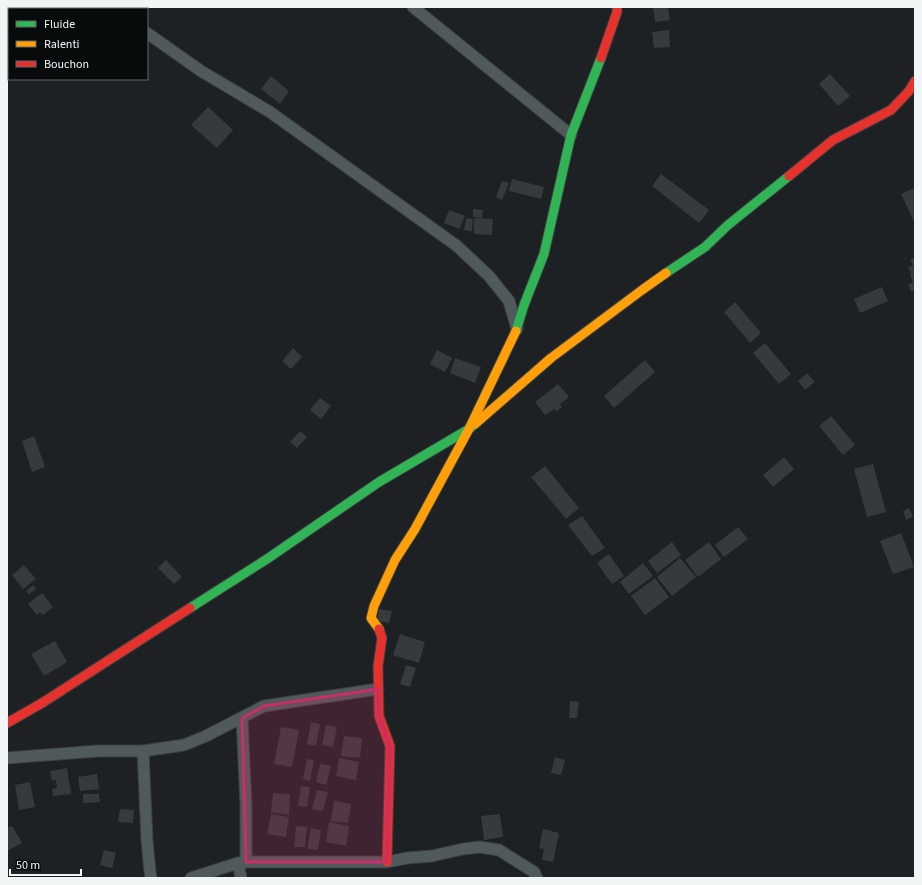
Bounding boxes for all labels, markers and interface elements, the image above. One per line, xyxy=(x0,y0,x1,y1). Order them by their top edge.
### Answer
legend xyxy=(8,8,148,80)
text: Fluide xyxy=(44,16,75,33)
text: Ralenti xyxy=(44,36,79,53)
text: Bouchon xyxy=(44,56,89,73)
scale bar xyxy=(10,851,81,877)
text: 50 m xyxy=(16,857,40,874)

